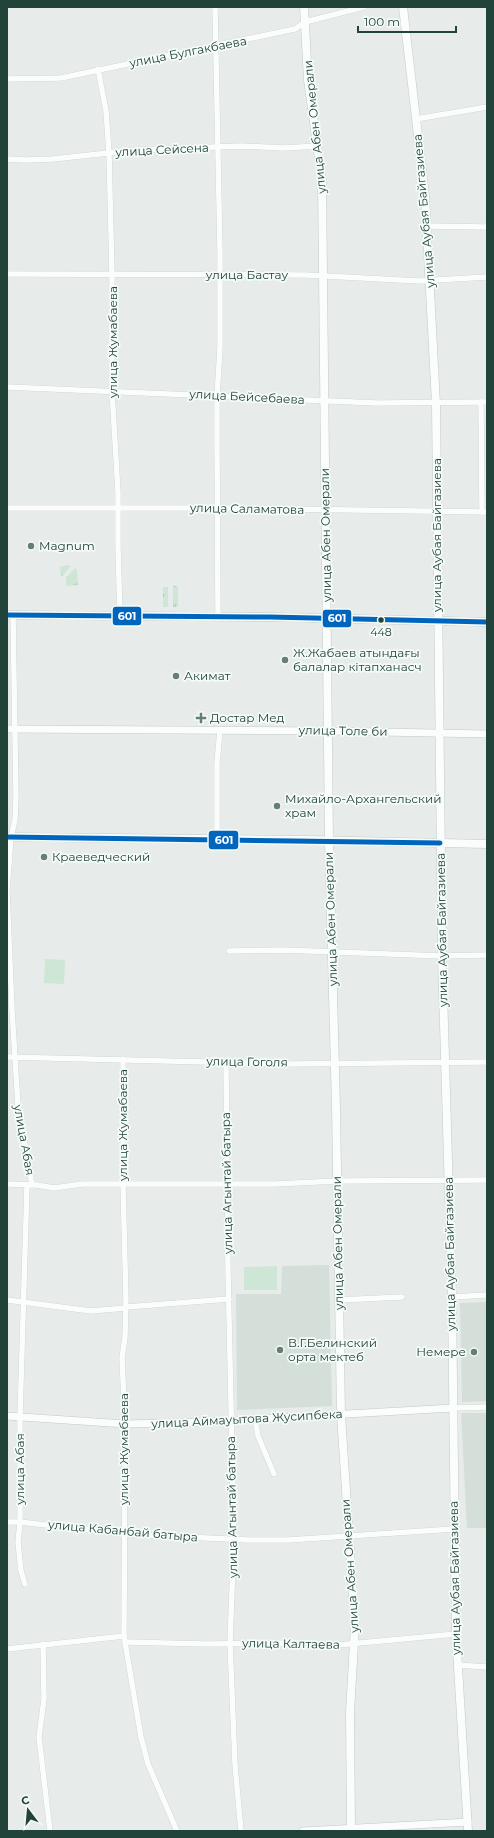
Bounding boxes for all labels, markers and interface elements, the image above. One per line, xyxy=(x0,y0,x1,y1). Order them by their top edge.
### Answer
scale bar xyxy=(358,8,456,34)
text: 100 m xyxy=(364,14,400,29)
street label: улица Булгакбаева xyxy=(127,33,248,70)
street label: улица Абен Омерали xyxy=(300,60,329,196)
street label: улица Аубая Байгазиева xyxy=(409,134,438,289)
street label: улица Сейсена xyxy=(114,140,209,159)
street label: улица Бастау xyxy=(205,267,288,282)
street label: улица Жумабаева xyxy=(105,286,120,399)
street label: улица Бейсебаева xyxy=(188,386,305,407)
street label: улица Аубая Байгазиева xyxy=(429,458,444,613)
street label: улица Абен Омерали xyxy=(317,468,334,603)
street label: улица Саламатова xyxy=(189,500,304,517)
place label: Magnum xyxy=(39,538,95,553)
marker: Magnum xyxy=(26,541,36,551)
line badge: 601 xyxy=(112,606,142,626)
text: 601 xyxy=(118,609,136,623)
line badge: 601 xyxy=(322,609,352,628)
text: 601 xyxy=(328,611,346,625)
marker: 448 xyxy=(376,615,386,625)
place label: 448 xyxy=(370,625,392,639)
place label: Ж.Жабаев атындағы балалар кітапханасч xyxy=(293,645,422,674)
marker: Ж.Жабаев атындағы балалар кітапханасч xyxy=(280,655,290,665)
place label: Акимат xyxy=(184,668,231,683)
marker: Акимат xyxy=(171,671,181,681)
place label: Достар Мед xyxy=(210,710,285,725)
marker: Достар Мед xyxy=(195,712,207,724)
street label: улица Толе би xyxy=(297,722,388,739)
place label: Михайло-Архангельский храм xyxy=(285,791,442,820)
marker: Михайло-Архангельский храм xyxy=(272,801,282,811)
line badge: 601 xyxy=(208,830,239,850)
text: 601 xyxy=(215,833,233,847)
place label: Краеведческий xyxy=(52,849,150,864)
marker: Краеведческий xyxy=(39,852,49,862)
street label: улица Абен Омерали xyxy=(321,852,340,987)
street label: улица Аубая Байгазиева xyxy=(433,853,450,1008)
street label: улица Гоголя xyxy=(205,1053,288,1070)
street label: улица Жумабаева xyxy=(115,1069,130,1182)
street label: улица Абая xyxy=(11,1102,38,1176)
street label: улица Агынтай батыра xyxy=(218,1112,235,1255)
street label: улица Абен Омерали xyxy=(329,1176,346,1311)
street label: улица Аубая Байгазиева xyxy=(441,1177,458,1332)
place label: В.Г.Белинский орта мектеб xyxy=(288,1335,377,1364)
place label: Немере xyxy=(416,1344,466,1359)
marker: В.Г.Белинский орта мектеб xyxy=(275,1345,285,1355)
marker: Немере xyxy=(469,1347,479,1357)
street label: улица Жумабаева xyxy=(116,1393,131,1506)
street label: улица Аймауытова Жусипбека xyxy=(150,1406,343,1431)
street label: улица Абая xyxy=(12,1433,27,1506)
street label: улица Агынтай батыра xyxy=(223,1436,240,1579)
street label: улица Абен Омерали xyxy=(337,1499,362,1634)
street label: улица Аубая Байгазиева xyxy=(446,1501,463,1656)
street label: улица Кабанбай батыра xyxy=(47,1516,199,1545)
street label: улица Калтаева xyxy=(241,1635,340,1652)
north arrow xyxy=(8,1790,48,1830)
text: С xyxy=(19,1793,31,1808)

